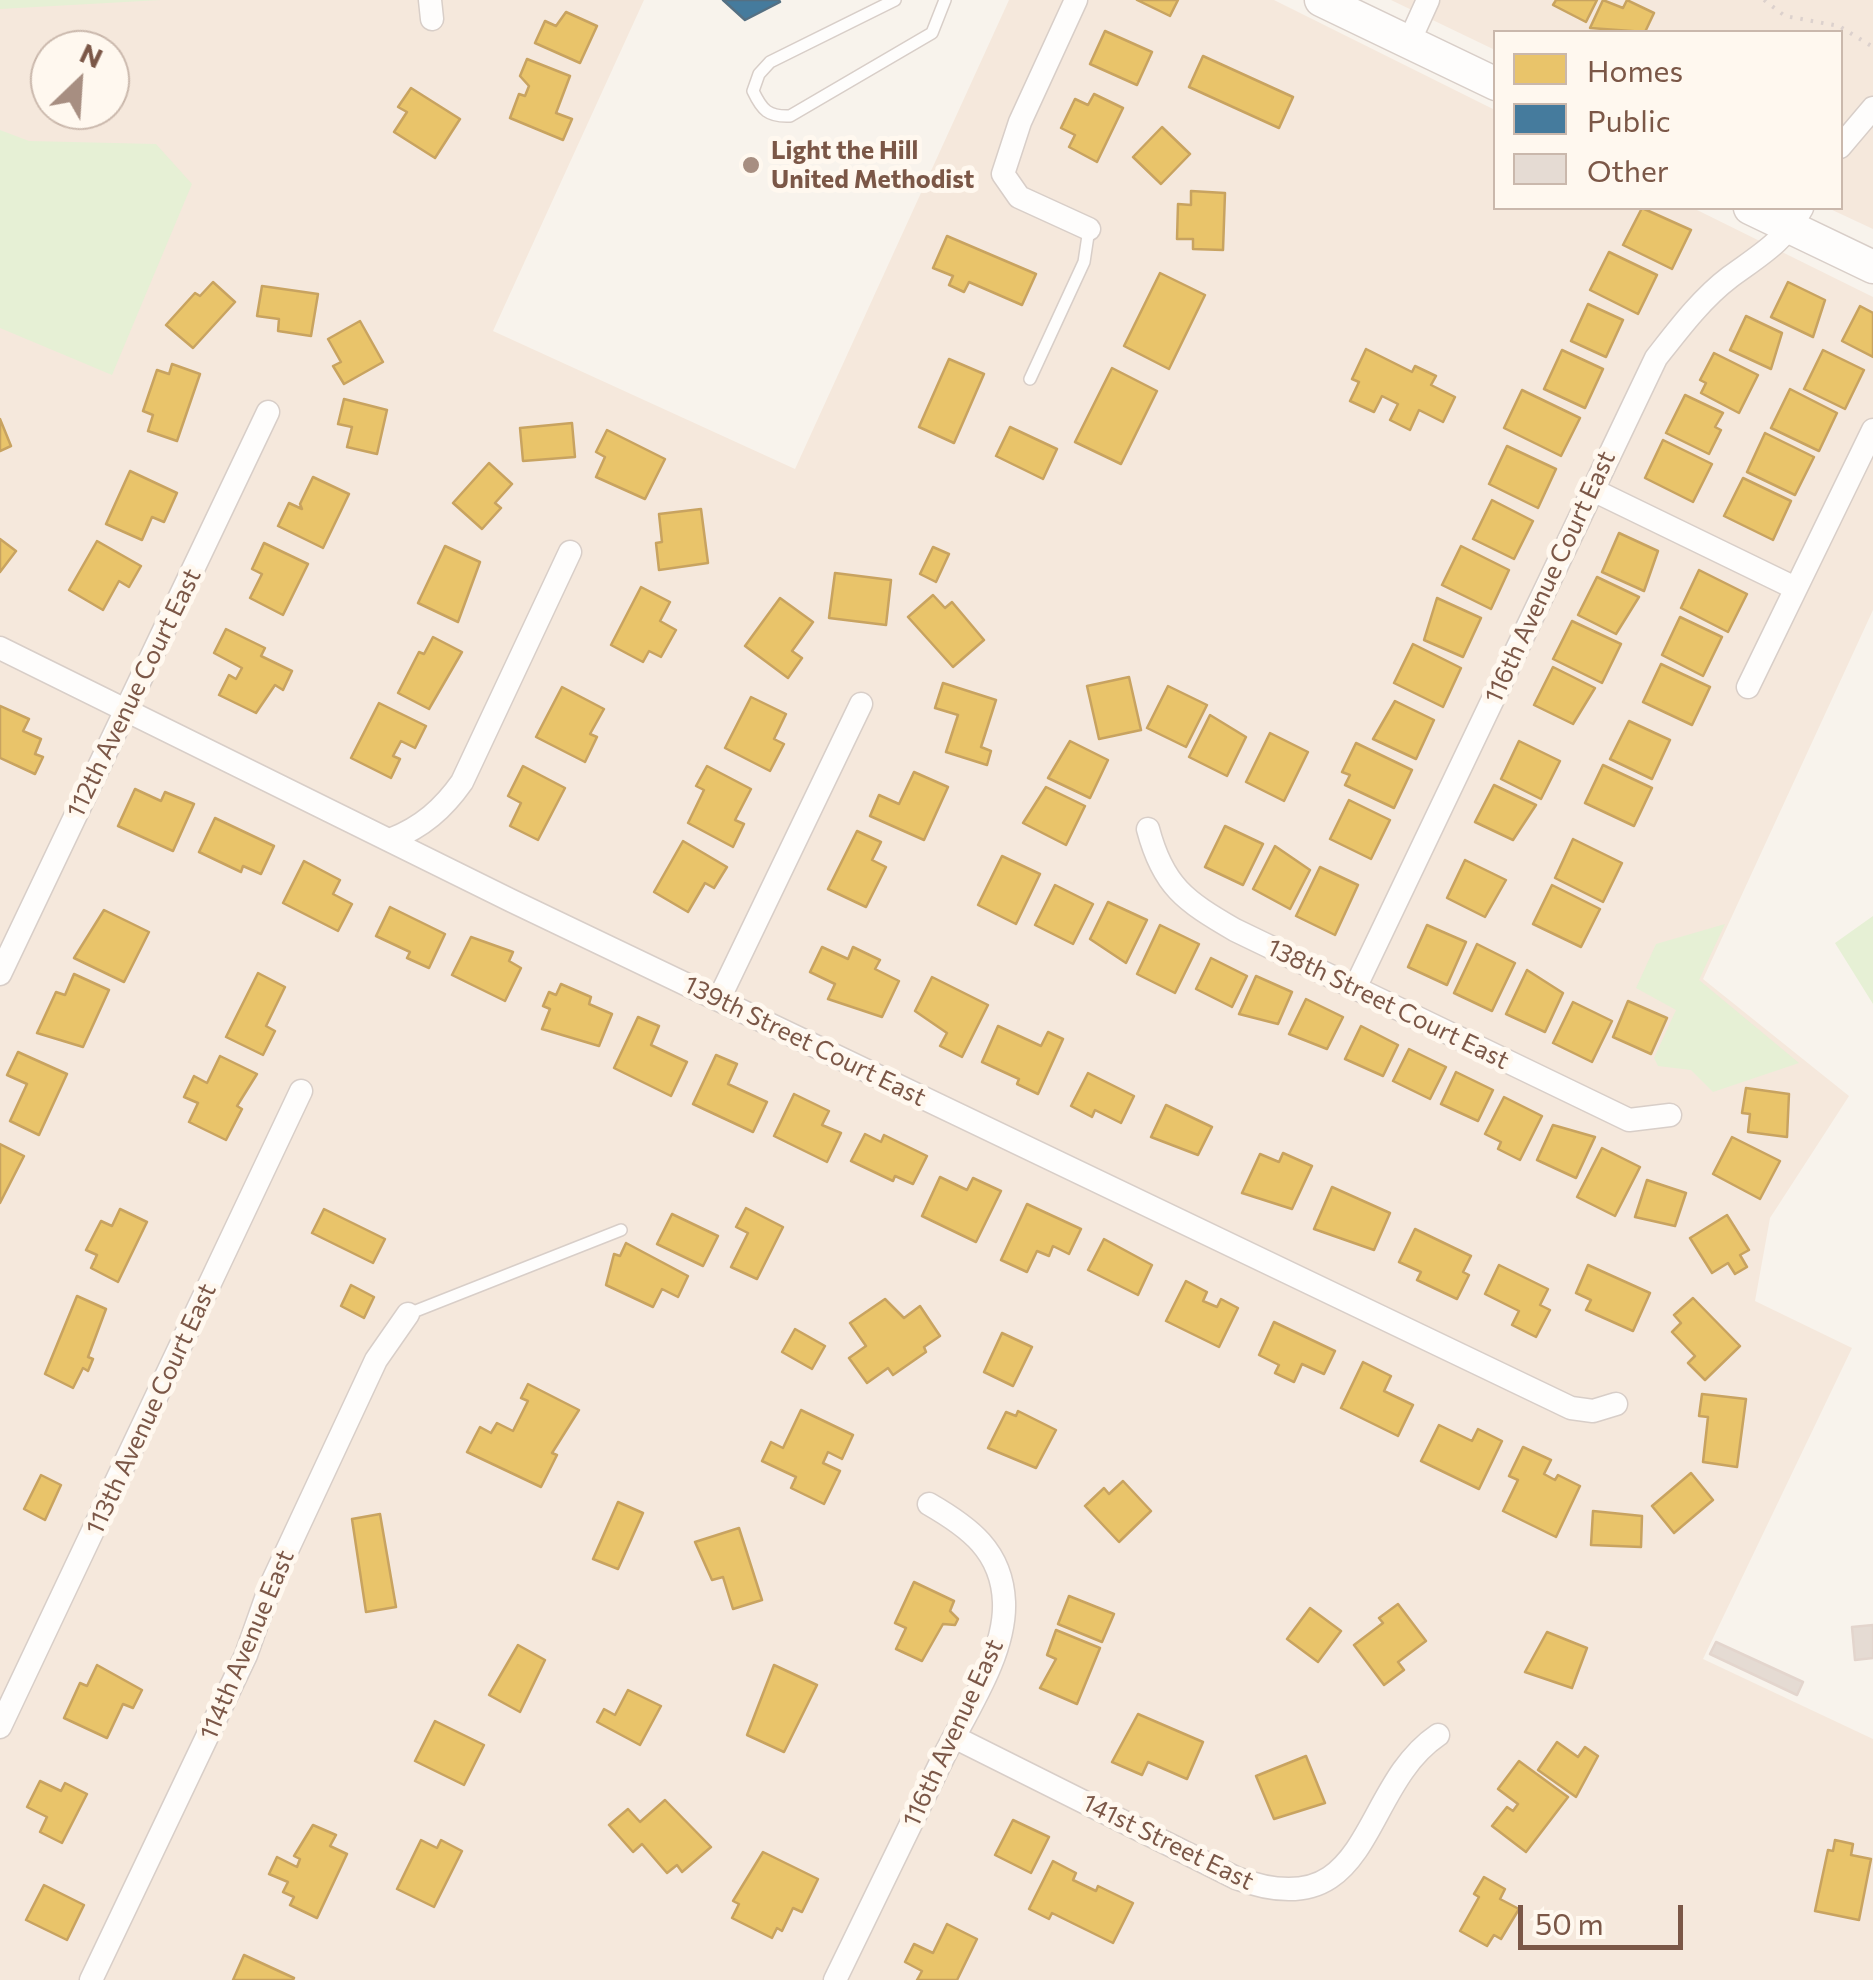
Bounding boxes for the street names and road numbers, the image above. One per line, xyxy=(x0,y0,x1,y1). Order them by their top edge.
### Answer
street label: 116th Avenue Court East xyxy=(1478,446,1622,708)
street label: 112th Avenue Court East xyxy=(61,564,207,822)
street label: 138th Street Court East xyxy=(1262,932,1514,1076)
street label: 139th Street Court East xyxy=(679,969,931,1113)
street label: 113th Avenue Court East xyxy=(80,1279,222,1539)
street label: 114th Avenue East xyxy=(193,1546,301,1744)
street label: 116th Avenue East xyxy=(896,1634,1010,1832)
street label: 141st Street East xyxy=(1077,1788,1259,1896)

